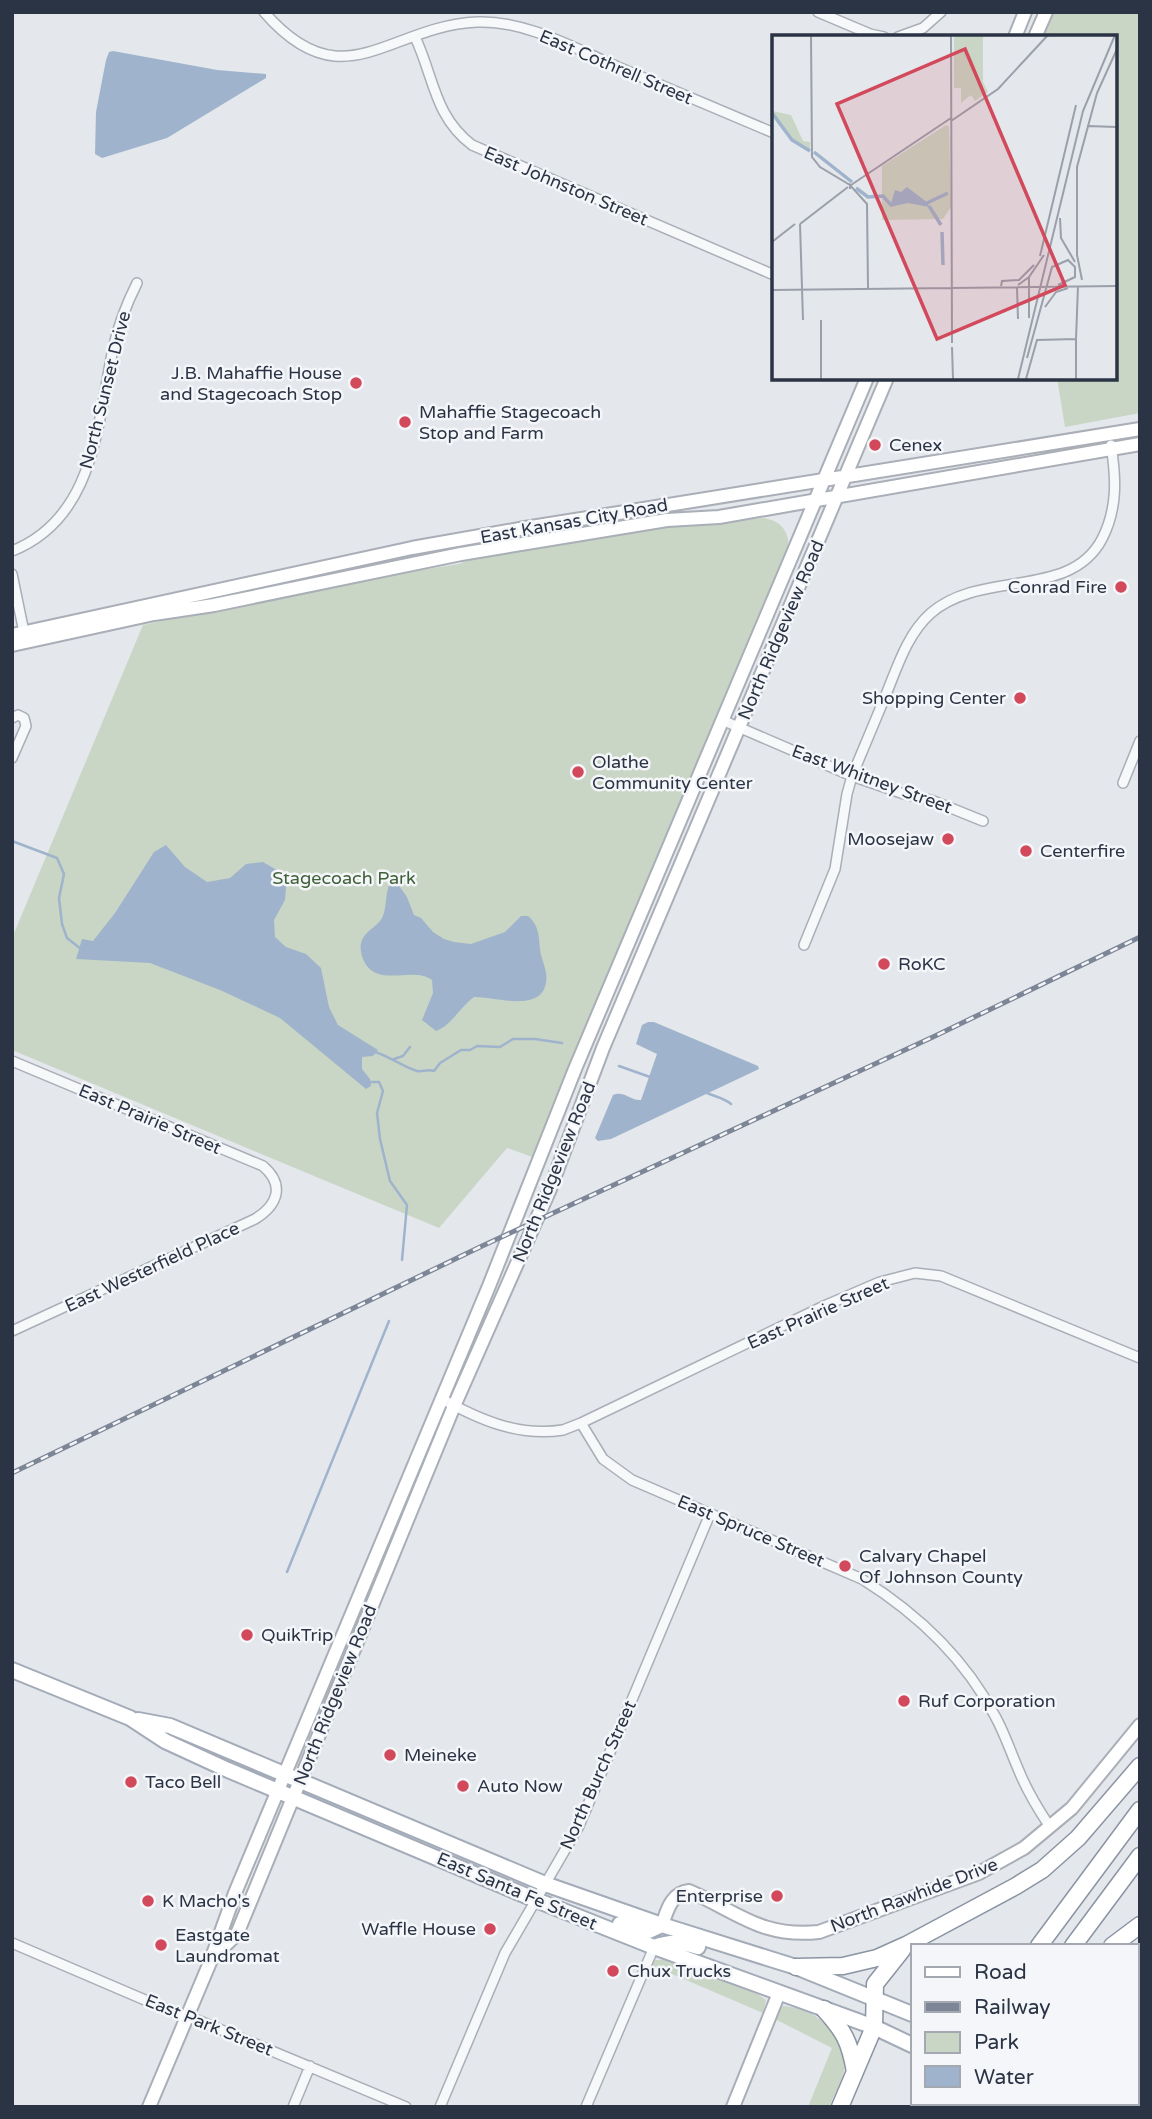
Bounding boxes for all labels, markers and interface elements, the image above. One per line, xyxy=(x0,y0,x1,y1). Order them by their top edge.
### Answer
street label: East Cothrell Street xyxy=(536,25,696,109)
inset map xyxy=(772,35,1117,380)
street label: East Johnston Street xyxy=(481,141,652,231)
street label: North Sunset Drive xyxy=(75,309,135,471)
place label: J.B. Mahaffie House and Stagecoach Stop xyxy=(160,362,342,405)
marker: J.B. Mahaffie House and Stagecoach Stop xyxy=(348,375,364,391)
place label: Mahaffie Stagecoach Stop and Farm xyxy=(419,401,601,444)
marker: Mahaffie Stagecoach Stop and Farm xyxy=(397,414,413,430)
place label: Cenex xyxy=(889,434,942,456)
marker: Cenex xyxy=(867,437,883,453)
street label: East Kansas City Road xyxy=(478,494,670,548)
street label: North Ridgeview Road xyxy=(733,537,829,723)
place label: Conrad Fire xyxy=(1008,576,1107,598)
marker: Conrad Fire xyxy=(1113,579,1129,595)
place label: Shopping Center xyxy=(862,687,1006,709)
marker: Shopping Center xyxy=(1012,690,1028,706)
street label: East Whitney Street xyxy=(789,740,955,818)
place label: Olathe Community Center xyxy=(592,751,753,794)
marker: Olathe Community Center xyxy=(570,764,586,780)
place label: Moosejaw xyxy=(847,828,934,850)
marker: Moosejaw xyxy=(940,831,956,847)
place label: Centerfire xyxy=(1040,840,1125,862)
marker: Centerfire xyxy=(1018,843,1034,859)
park label: Stagecoach Park xyxy=(272,867,416,889)
place label: RoKC xyxy=(898,953,946,975)
marker: RoKC xyxy=(876,956,892,972)
street label: North Ridgeview Road xyxy=(508,1078,600,1266)
street label: East Prairie Street xyxy=(75,1079,225,1159)
street label: East Westerfield Place xyxy=(61,1217,243,1317)
street label: East Prairie Street xyxy=(744,1272,892,1354)
street label: East Spruce Street xyxy=(674,1490,828,1572)
place label: Calvary Chapel Of Johnson County xyxy=(859,1545,1023,1588)
marker: Calvary Chapel Of Johnson County xyxy=(837,1558,853,1574)
street label: North Ridgeview Road xyxy=(289,1601,381,1789)
place label: QuikTrip xyxy=(261,1624,333,1646)
marker: QuikTrip xyxy=(239,1627,255,1643)
place label: Ruf Corporation xyxy=(918,1690,1056,1712)
marker: Ruf Corporation xyxy=(896,1693,912,1709)
street label: North Burch Street xyxy=(555,1697,641,1853)
place label: Meineke xyxy=(404,1744,477,1766)
marker: Meineke xyxy=(382,1747,398,1763)
place label: Taco Bell xyxy=(145,1771,221,1793)
marker: Taco Bell xyxy=(123,1774,139,1790)
place label: Auto Now xyxy=(477,1775,563,1797)
marker: Auto Now xyxy=(455,1778,471,1794)
street label: East Santa Fe Street xyxy=(434,1847,600,1935)
street label: North Rawhide Drive xyxy=(827,1853,1001,1937)
place label: Enterprise xyxy=(676,1885,763,1907)
marker: Enterprise xyxy=(769,1888,785,1904)
place label: K Macho's xyxy=(162,1890,250,1912)
marker: K Macho's xyxy=(140,1893,156,1909)
place label: Waffle House xyxy=(361,1918,476,1940)
marker: Waffle House xyxy=(482,1921,498,1937)
place label: Eastgate Laundromat xyxy=(175,1924,280,1967)
marker: Eastgate Laundromat xyxy=(153,1937,169,1953)
legend xyxy=(911,1944,1138,2105)
place label: Chux Trucks xyxy=(627,1960,731,1982)
text: Road xyxy=(974,1960,1027,1985)
marker: Chux Trucks xyxy=(605,1963,621,1979)
street label: East Park Street xyxy=(142,1989,276,2061)
text: Railway xyxy=(974,1995,1051,2020)
text: Park xyxy=(974,2030,1019,2055)
text: Water xyxy=(974,2065,1034,2090)

